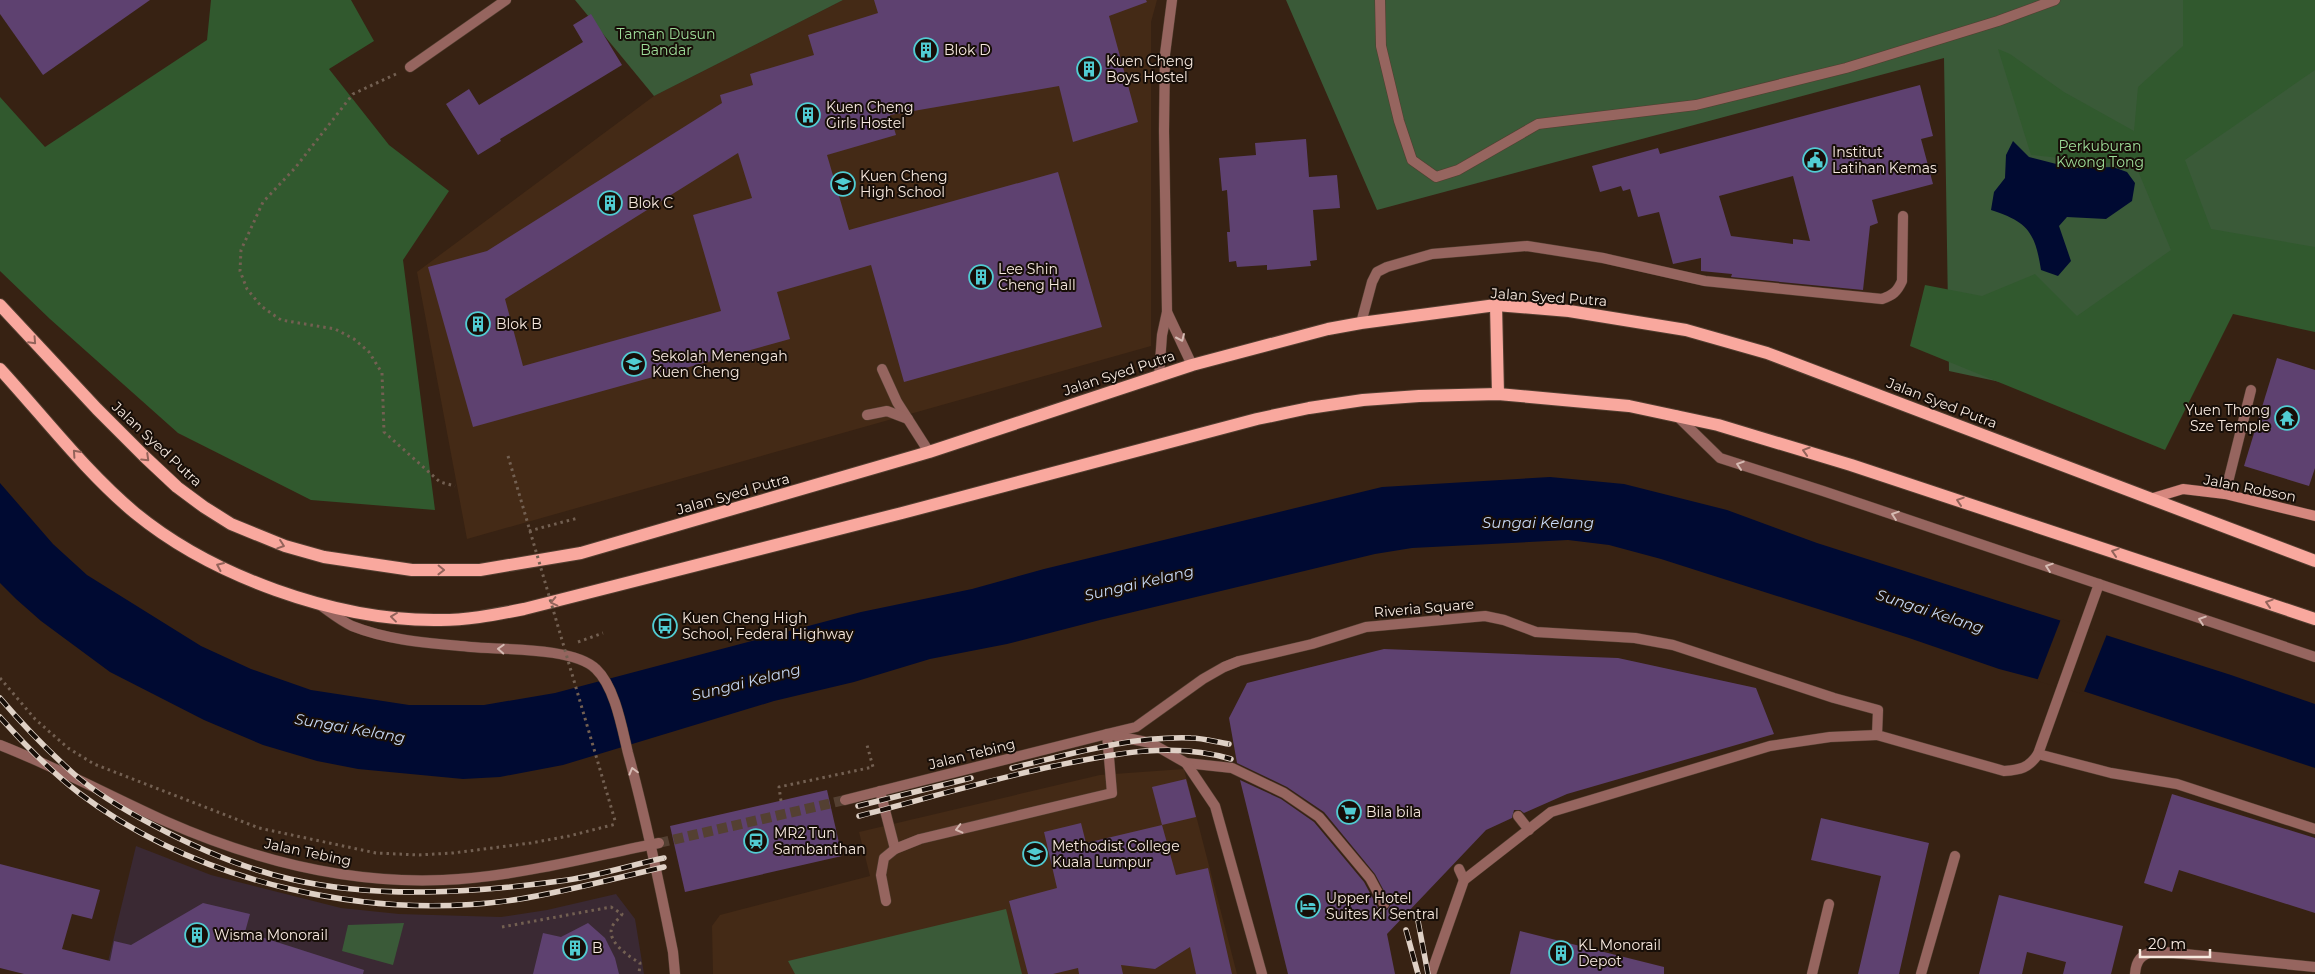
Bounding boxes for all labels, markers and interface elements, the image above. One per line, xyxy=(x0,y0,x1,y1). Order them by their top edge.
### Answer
park label: Taman Dusun Bandar xyxy=(617,25,715,59)
building icon: Blok D xyxy=(913,37,939,63)
place label: Blok D xyxy=(944,41,991,59)
place label: Kuen Cheng Boys Hostel xyxy=(1106,52,1194,86)
building icon: Kuen Cheng Boys Hostel xyxy=(1076,56,1102,82)
place label: Kuen Cheng Girls Hostel xyxy=(826,98,914,132)
building icon: Kuen Cheng Girls Hostel xyxy=(795,102,821,128)
park label: Perkuburan Kwong Tong xyxy=(2056,137,2144,171)
place label: Institut Latihan Kemas xyxy=(1832,143,1937,177)
public building icon: Institut Latihan Kemas xyxy=(1802,147,1828,173)
place label: Kuen Cheng High School xyxy=(860,167,948,201)
school or university icon: Kuen Cheng High School xyxy=(830,171,856,197)
building icon: Blok C xyxy=(597,190,623,216)
place label: Blok C xyxy=(628,194,673,212)
place label: Lee Shin Cheng Hall xyxy=(998,260,1076,294)
building icon: Lee Shin Cheng Hall xyxy=(968,264,994,290)
street label: Jalan Syed Putra xyxy=(1489,284,1608,310)
building icon: Blok B xyxy=(465,311,491,337)
place label: Blok B xyxy=(496,315,542,333)
one-way arrow xyxy=(1174,333,1185,342)
one-way arrow xyxy=(27,335,36,344)
street label: Jalan Syed Putra xyxy=(1060,346,1177,400)
place label: Sekolah Menengah Kuen Cheng xyxy=(652,347,788,381)
school or university icon: Sekolah Menengah Kuen Cheng xyxy=(621,351,647,377)
street label: Jalan Syed Putra xyxy=(1883,373,2000,432)
street label: Jalan Syed Putra xyxy=(108,397,206,490)
place label: Yuen Thong Sze Temple xyxy=(2185,401,2270,435)
temple icon: Yuen Thong Sze Temple xyxy=(2274,405,2300,431)
one-way arrow xyxy=(1802,446,1810,456)
one-way arrow xyxy=(73,450,82,459)
one-way arrow xyxy=(140,452,149,461)
one-way arrow xyxy=(1737,460,1745,470)
street label: Jalan Syed Putra xyxy=(674,469,791,519)
street label: Jalan Robson xyxy=(2201,470,2298,506)
one-way arrow xyxy=(1957,497,1965,507)
one-way arrow xyxy=(1891,511,1899,521)
water label: Sungai Kelang xyxy=(1482,513,1594,532)
one-way arrow xyxy=(277,539,285,549)
one-way arrow xyxy=(2111,548,2119,558)
water label: Sungai Kelang xyxy=(1082,561,1196,605)
one-way arrow xyxy=(216,562,225,573)
one-way arrow xyxy=(2045,563,2053,573)
one-way arrow xyxy=(438,565,445,575)
water label: Sungai Kelang xyxy=(1874,585,1986,637)
street label: Riveria Square xyxy=(1373,595,1475,621)
one-way arrow xyxy=(551,596,559,606)
one-way arrow xyxy=(2265,599,2273,609)
place label: Kuen Cheng High School, Federal Highway xyxy=(682,609,854,643)
one-way arrow xyxy=(389,612,398,622)
bus stop icon: Kuen Cheng High School, Federal Highway xyxy=(652,613,678,639)
one-way arrow xyxy=(2199,616,2207,626)
one-way arrow xyxy=(497,644,505,655)
water label: Sungai Kelang xyxy=(689,659,803,705)
water label: Sungai Kelang xyxy=(293,709,407,747)
street label: Jalan Tebing xyxy=(926,735,1017,774)
one-way arrow xyxy=(628,767,639,776)
supermarket icon: Bila bila xyxy=(1336,799,1362,825)
place label: Bila bila xyxy=(1366,803,1421,821)
one-way arrow xyxy=(955,823,964,834)
place label: MR2 Tun Sambanthan xyxy=(774,824,866,858)
station icon: MR2 Tun Sambanthan xyxy=(743,828,769,854)
street label: Jalan Tebing xyxy=(262,834,353,870)
place label: Methodist College Kuala Lumpur xyxy=(1052,837,1180,871)
school or university icon: Methodist College Kuala Lumpur xyxy=(1022,841,1048,867)
place label: Upper Hotel Suites Kl Sentral xyxy=(1326,889,1439,923)
hotel icon: Upper Hotel Suites Kl Sentral xyxy=(1295,893,1321,919)
building icon: Wisma Monorail xyxy=(184,922,210,948)
place label: Wisma Monorail xyxy=(214,926,328,944)
scale bar xyxy=(2140,926,2210,958)
text: 20 m xyxy=(2148,934,2186,953)
building icon: B xyxy=(562,935,588,961)
place label: KL Monorail Depot xyxy=(1578,936,1661,970)
place label: B xyxy=(592,939,603,957)
building icon: KL Monorail Depot xyxy=(1548,940,1574,966)

